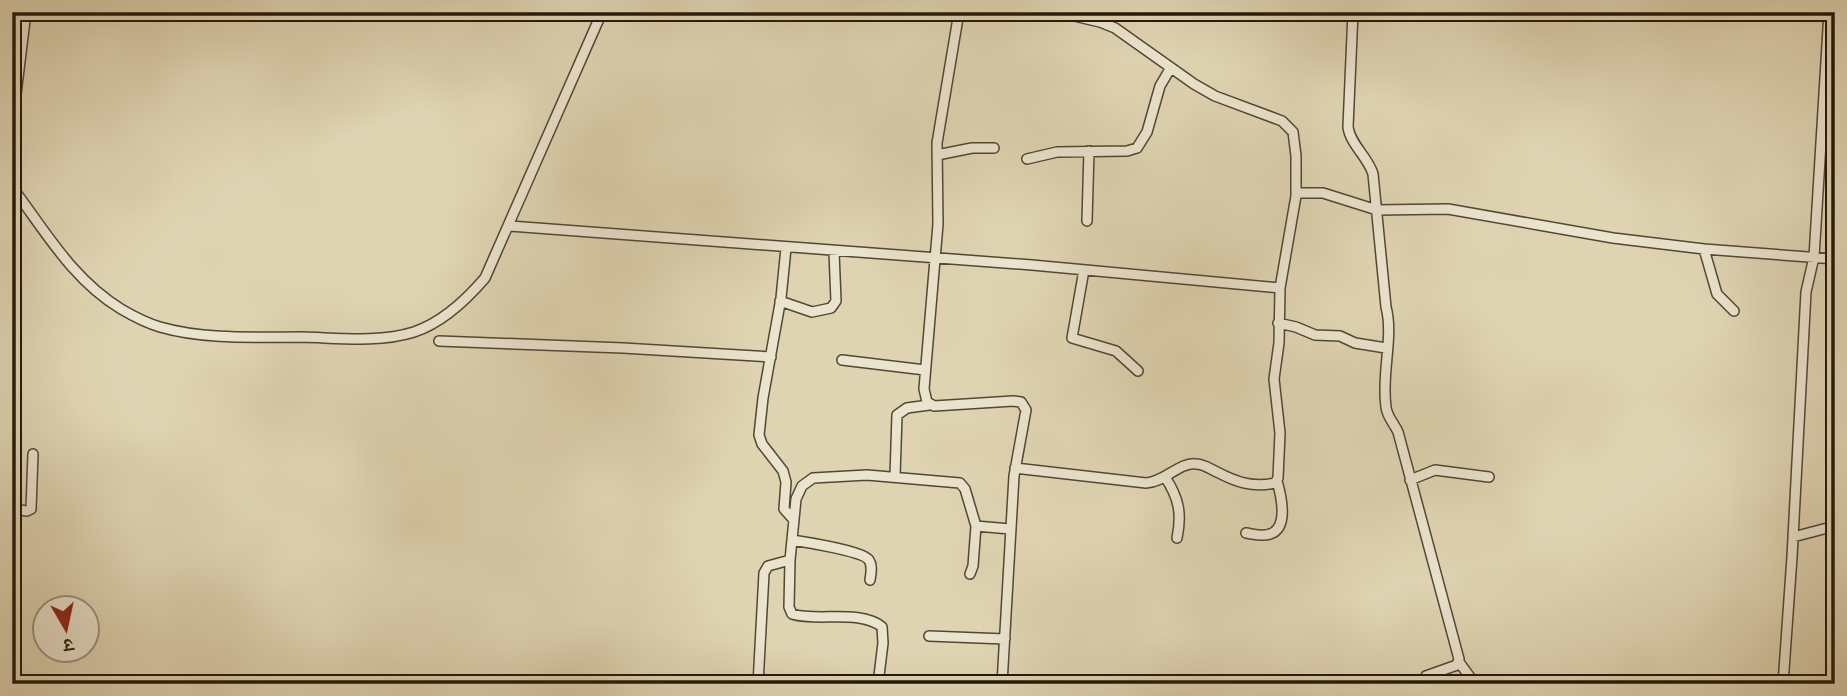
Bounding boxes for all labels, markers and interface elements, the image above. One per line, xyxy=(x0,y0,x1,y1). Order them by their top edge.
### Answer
north arrow xyxy=(32,594,102,664)
text: उ xyxy=(61,633,77,654)

